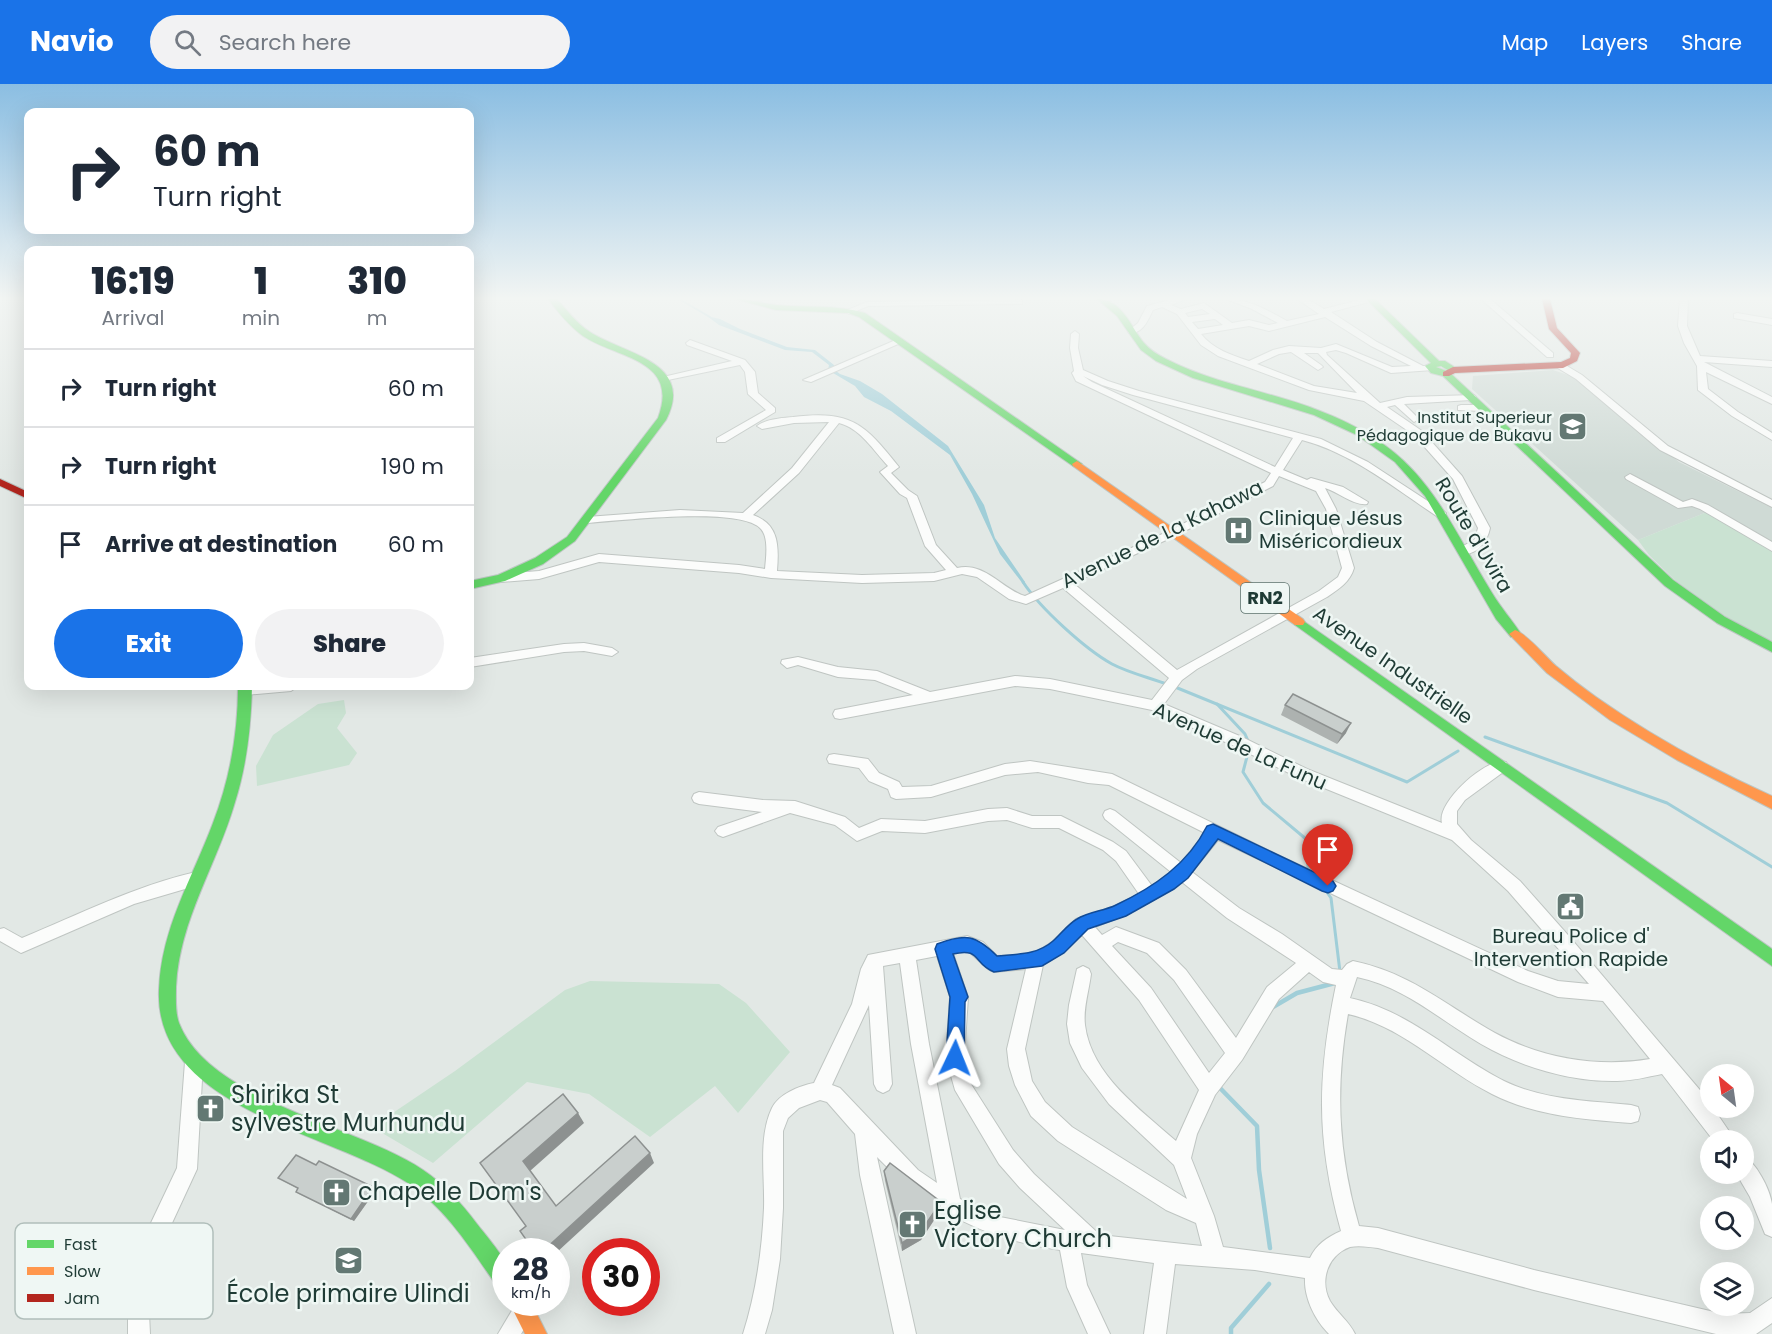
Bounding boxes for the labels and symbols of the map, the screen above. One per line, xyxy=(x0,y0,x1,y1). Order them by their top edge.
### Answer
place label: Institut Superieur Pédagogique de Bukavu xyxy=(1357,406,1552,447)
school or university icon: Institut Superieur Pédagogique de Bukavu xyxy=(1557,410,1589,442)
street label: Route d'Uvira xyxy=(1428,472,1520,598)
street label: Avenue de La Kahawa xyxy=(1057,473,1267,595)
place label: Clinique Jésus Miséricordieux xyxy=(1259,504,1403,555)
hospital icon: Clinique Jésus Miséricordieux xyxy=(1222,514,1254,546)
road number: RN2 xyxy=(1241,583,1289,613)
street label: Avenue Industrielle xyxy=(1307,599,1479,731)
street label: Avenue de La Funu xyxy=(1149,695,1331,797)
pin xyxy=(1302,824,1353,886)
public building icon: Bureau Police d' Intervention Rapide xyxy=(1555,890,1587,922)
place label: Bureau Police d' Intervention Rapide xyxy=(1474,922,1668,973)
position arrow xyxy=(923,1026,987,1090)
north arrow xyxy=(1700,1064,1754,1118)
place label: Shirika St sylvestre Murhundu xyxy=(231,1078,465,1139)
church icon: Shirika St sylvestre Murhundu xyxy=(194,1093,226,1125)
place label: chapelle Dom's xyxy=(358,1175,542,1208)
church icon: chapelle Dom's xyxy=(321,1176,353,1208)
place label: Eglise Victory Church xyxy=(934,1194,1112,1255)
church icon: Eglise Victory Church xyxy=(897,1209,929,1241)
legend xyxy=(15,1223,213,1319)
text: Fast xyxy=(64,1233,97,1256)
speed limit sign: 30 xyxy=(582,1238,660,1316)
school or university icon: École primaire Ulindi xyxy=(332,1245,364,1277)
text: Slow xyxy=(64,1260,101,1283)
place label: École primaire Ulindi xyxy=(226,1277,470,1310)
text: Jam xyxy=(64,1287,100,1310)

